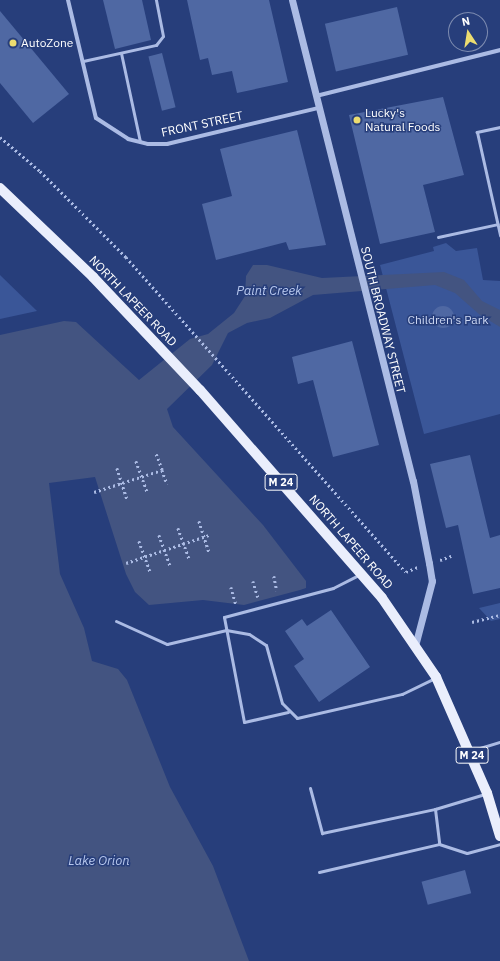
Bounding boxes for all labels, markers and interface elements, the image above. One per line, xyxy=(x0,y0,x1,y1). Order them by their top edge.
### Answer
north arrow xyxy=(448,12,488,52)
text: N xyxy=(460,14,471,29)
place label: AutoZone xyxy=(21,36,73,50)
marker: AutoZone xyxy=(8,38,18,48)
place label: Lucky's Natural Foods xyxy=(365,106,440,134)
street label: FRONT STREET xyxy=(160,108,244,140)
marker: Lucky's Natural Foods xyxy=(352,115,362,125)
street label: SOUTH BROADWAY STREET xyxy=(358,245,408,395)
street label: NORTH LAPEER ROAD xyxy=(86,253,180,349)
water label: Paint Creek xyxy=(236,283,302,299)
park label: Children's Park xyxy=(408,313,488,327)
road number: M 24 xyxy=(264,473,298,491)
street label: NORTH LAPEER ROAD xyxy=(306,492,396,592)
road number: M 24 xyxy=(455,746,489,764)
water label: Lake Orion xyxy=(68,853,130,869)

